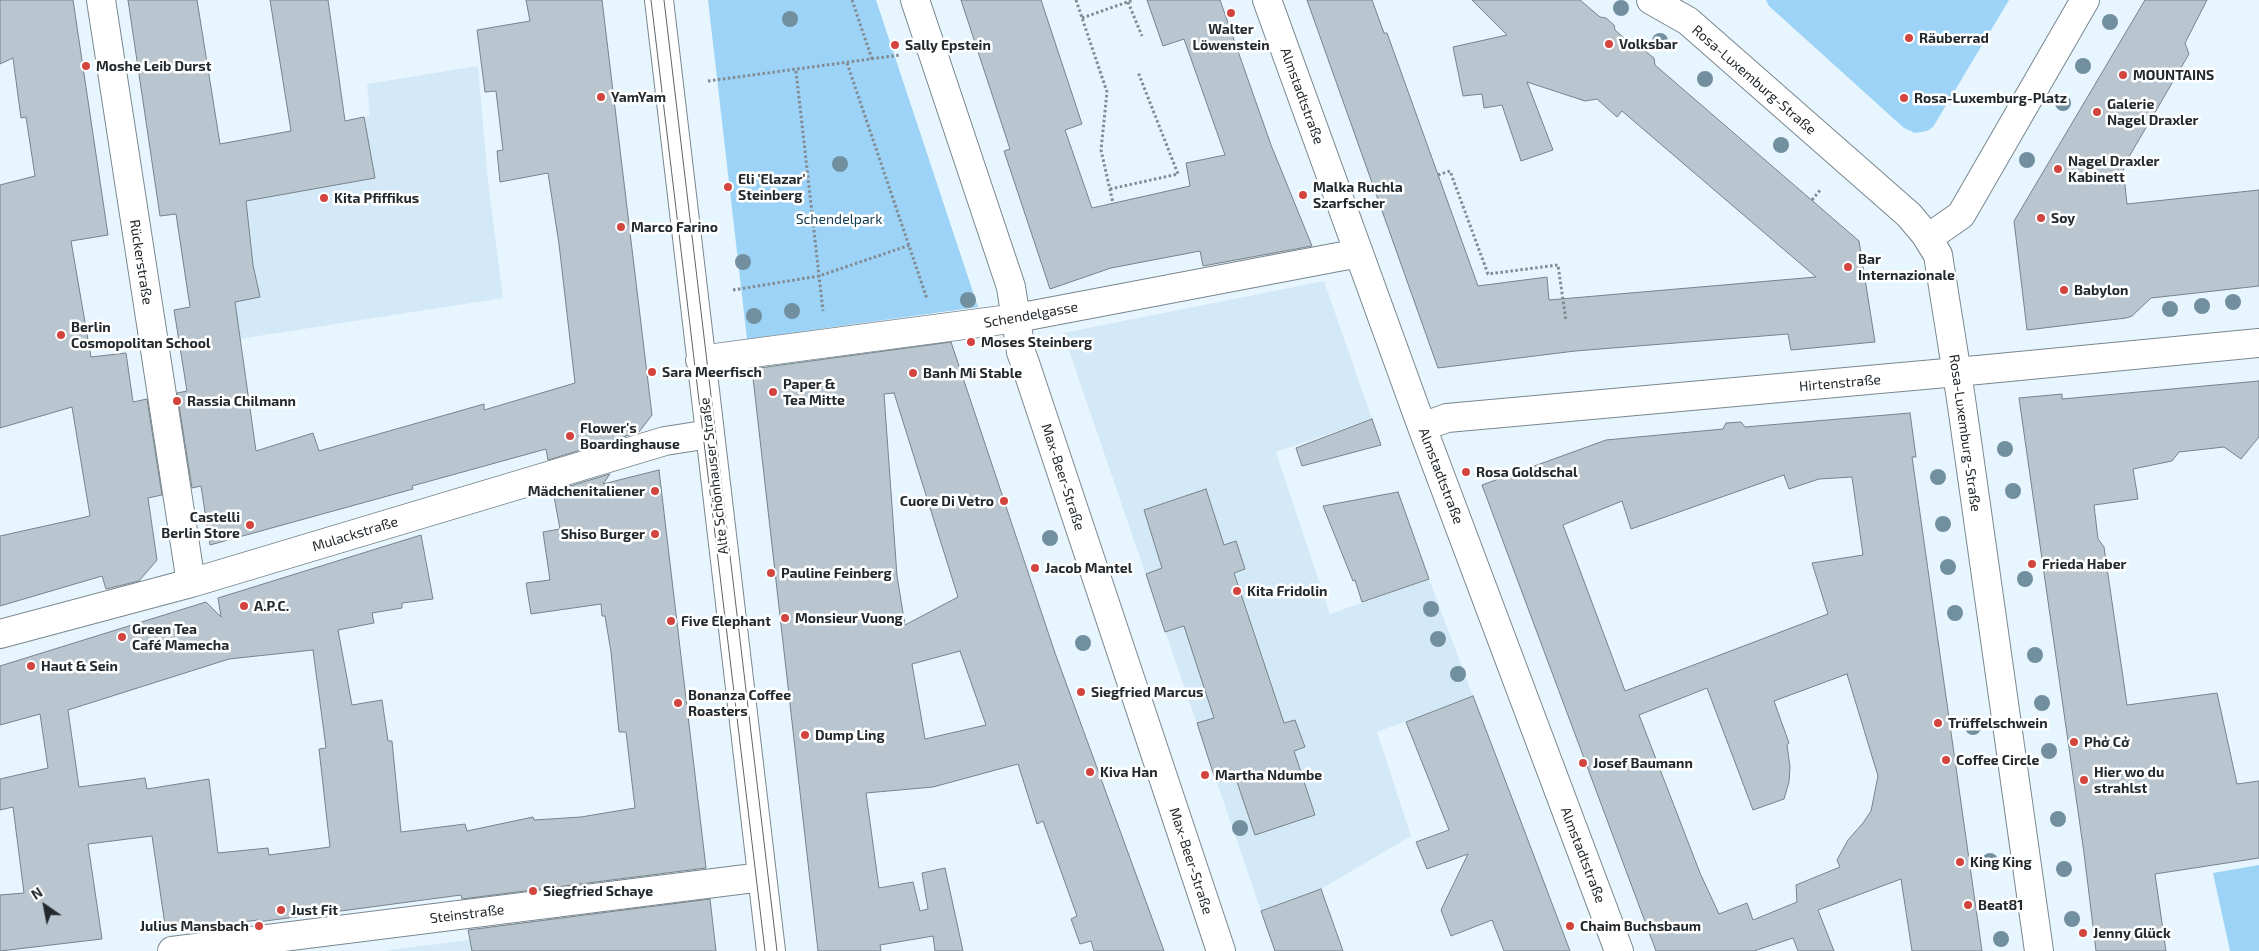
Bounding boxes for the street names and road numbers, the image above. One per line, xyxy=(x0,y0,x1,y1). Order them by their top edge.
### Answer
street label: Rosa-Luxemburg-Straße xyxy=(1689,22,1819,138)
street label: Almstadtstraße xyxy=(1277,46,1327,146)
street label: Rückerstraße xyxy=(126,218,156,306)
street label: Schendelgasse xyxy=(983,298,1079,332)
street label: Rosa-Luxemburg-Straße xyxy=(1946,353,1984,513)
street label: Hirtenstraße xyxy=(1798,371,1882,395)
street label: Alte Schönhauser Straße xyxy=(696,396,732,556)
street label: Max-Beer-Straße xyxy=(1038,421,1088,533)
street label: Almstadtstraße xyxy=(1415,426,1467,526)
street label: Mulackstraße xyxy=(310,513,400,555)
street label: Max-Beer-Straße xyxy=(1166,805,1216,917)
street label: Almstadtstraße xyxy=(1557,805,1609,905)
street label: Steinstraße xyxy=(429,901,505,927)

